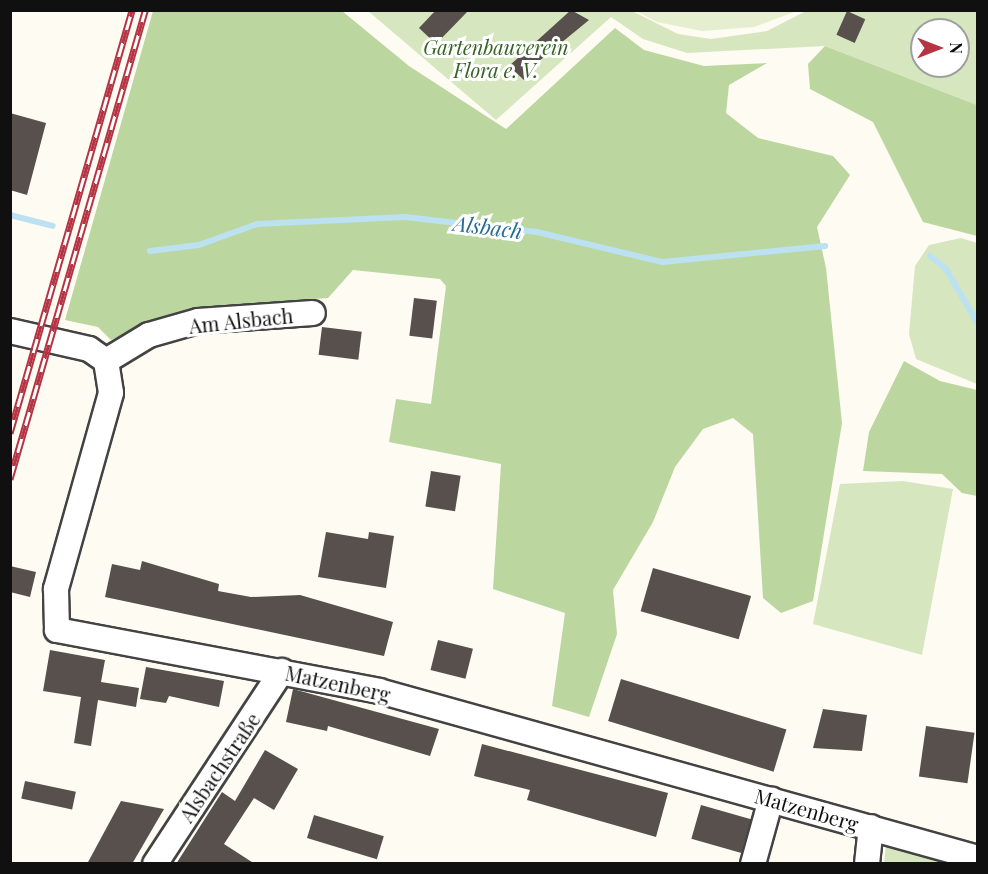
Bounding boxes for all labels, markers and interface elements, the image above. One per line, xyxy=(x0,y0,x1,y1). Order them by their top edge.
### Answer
north arrow xyxy=(910,18,970,78)
park label: Gartenbauverein Flora e. V. xyxy=(423,34,569,81)
text: N xyxy=(946,42,967,54)
water label: Alsbach xyxy=(452,209,524,243)
street label: Am Alsbach xyxy=(187,303,295,337)
street label: Matzenberg xyxy=(283,660,393,706)
street label: Alsbachstraße xyxy=(174,708,264,826)
street label: Matzenberg xyxy=(752,783,862,835)

